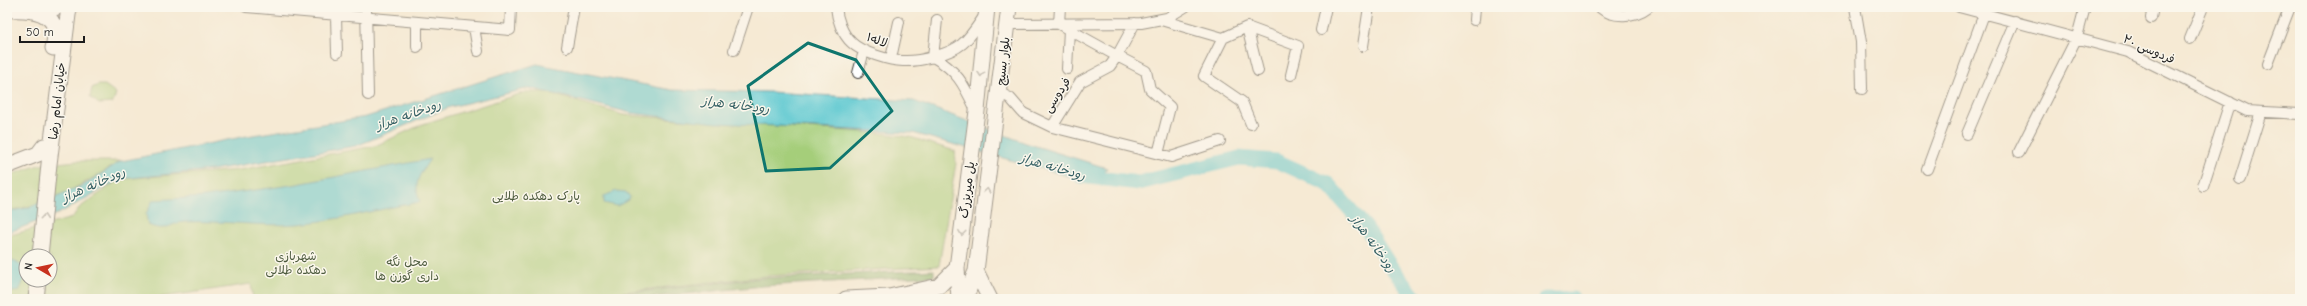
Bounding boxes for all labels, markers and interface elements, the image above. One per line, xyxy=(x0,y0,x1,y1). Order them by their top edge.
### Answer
scale bar xyxy=(20,18,84,44)
text: 50 m xyxy=(26,25,54,39)
street label: لاله۱ xyxy=(865,30,889,50)
street label: فردوسی ۲۰ xyxy=(2121,31,2177,67)
street label: بلوار بسیج xyxy=(993,36,1014,86)
street label: خیابان امام رضا xyxy=(46,62,70,141)
one-way arrow xyxy=(976,71,985,77)
street label: فردوسی xyxy=(1041,75,1074,116)
water label: رودخانه هراز xyxy=(699,93,770,116)
water label: رودخانه هراز xyxy=(372,96,443,133)
water label: رودخانه هراز xyxy=(1016,149,1087,183)
street label: پل میربزرگ xyxy=(957,161,978,219)
water label: رودخانه هراز xyxy=(57,164,127,206)
one-way arrow xyxy=(982,188,991,194)
park label: پارک دهکده طلایی xyxy=(492,189,580,204)
water label: رودخانه هراز xyxy=(1346,210,1400,275)
one-way arrow xyxy=(39,214,48,220)
one-way arrow xyxy=(958,230,967,237)
north arrow xyxy=(18,248,58,288)
park label: شهربازی دهکده طلائی xyxy=(266,249,326,278)
park label: محل نگه داری گوزن ها xyxy=(375,255,439,283)
text: N xyxy=(22,262,36,271)

